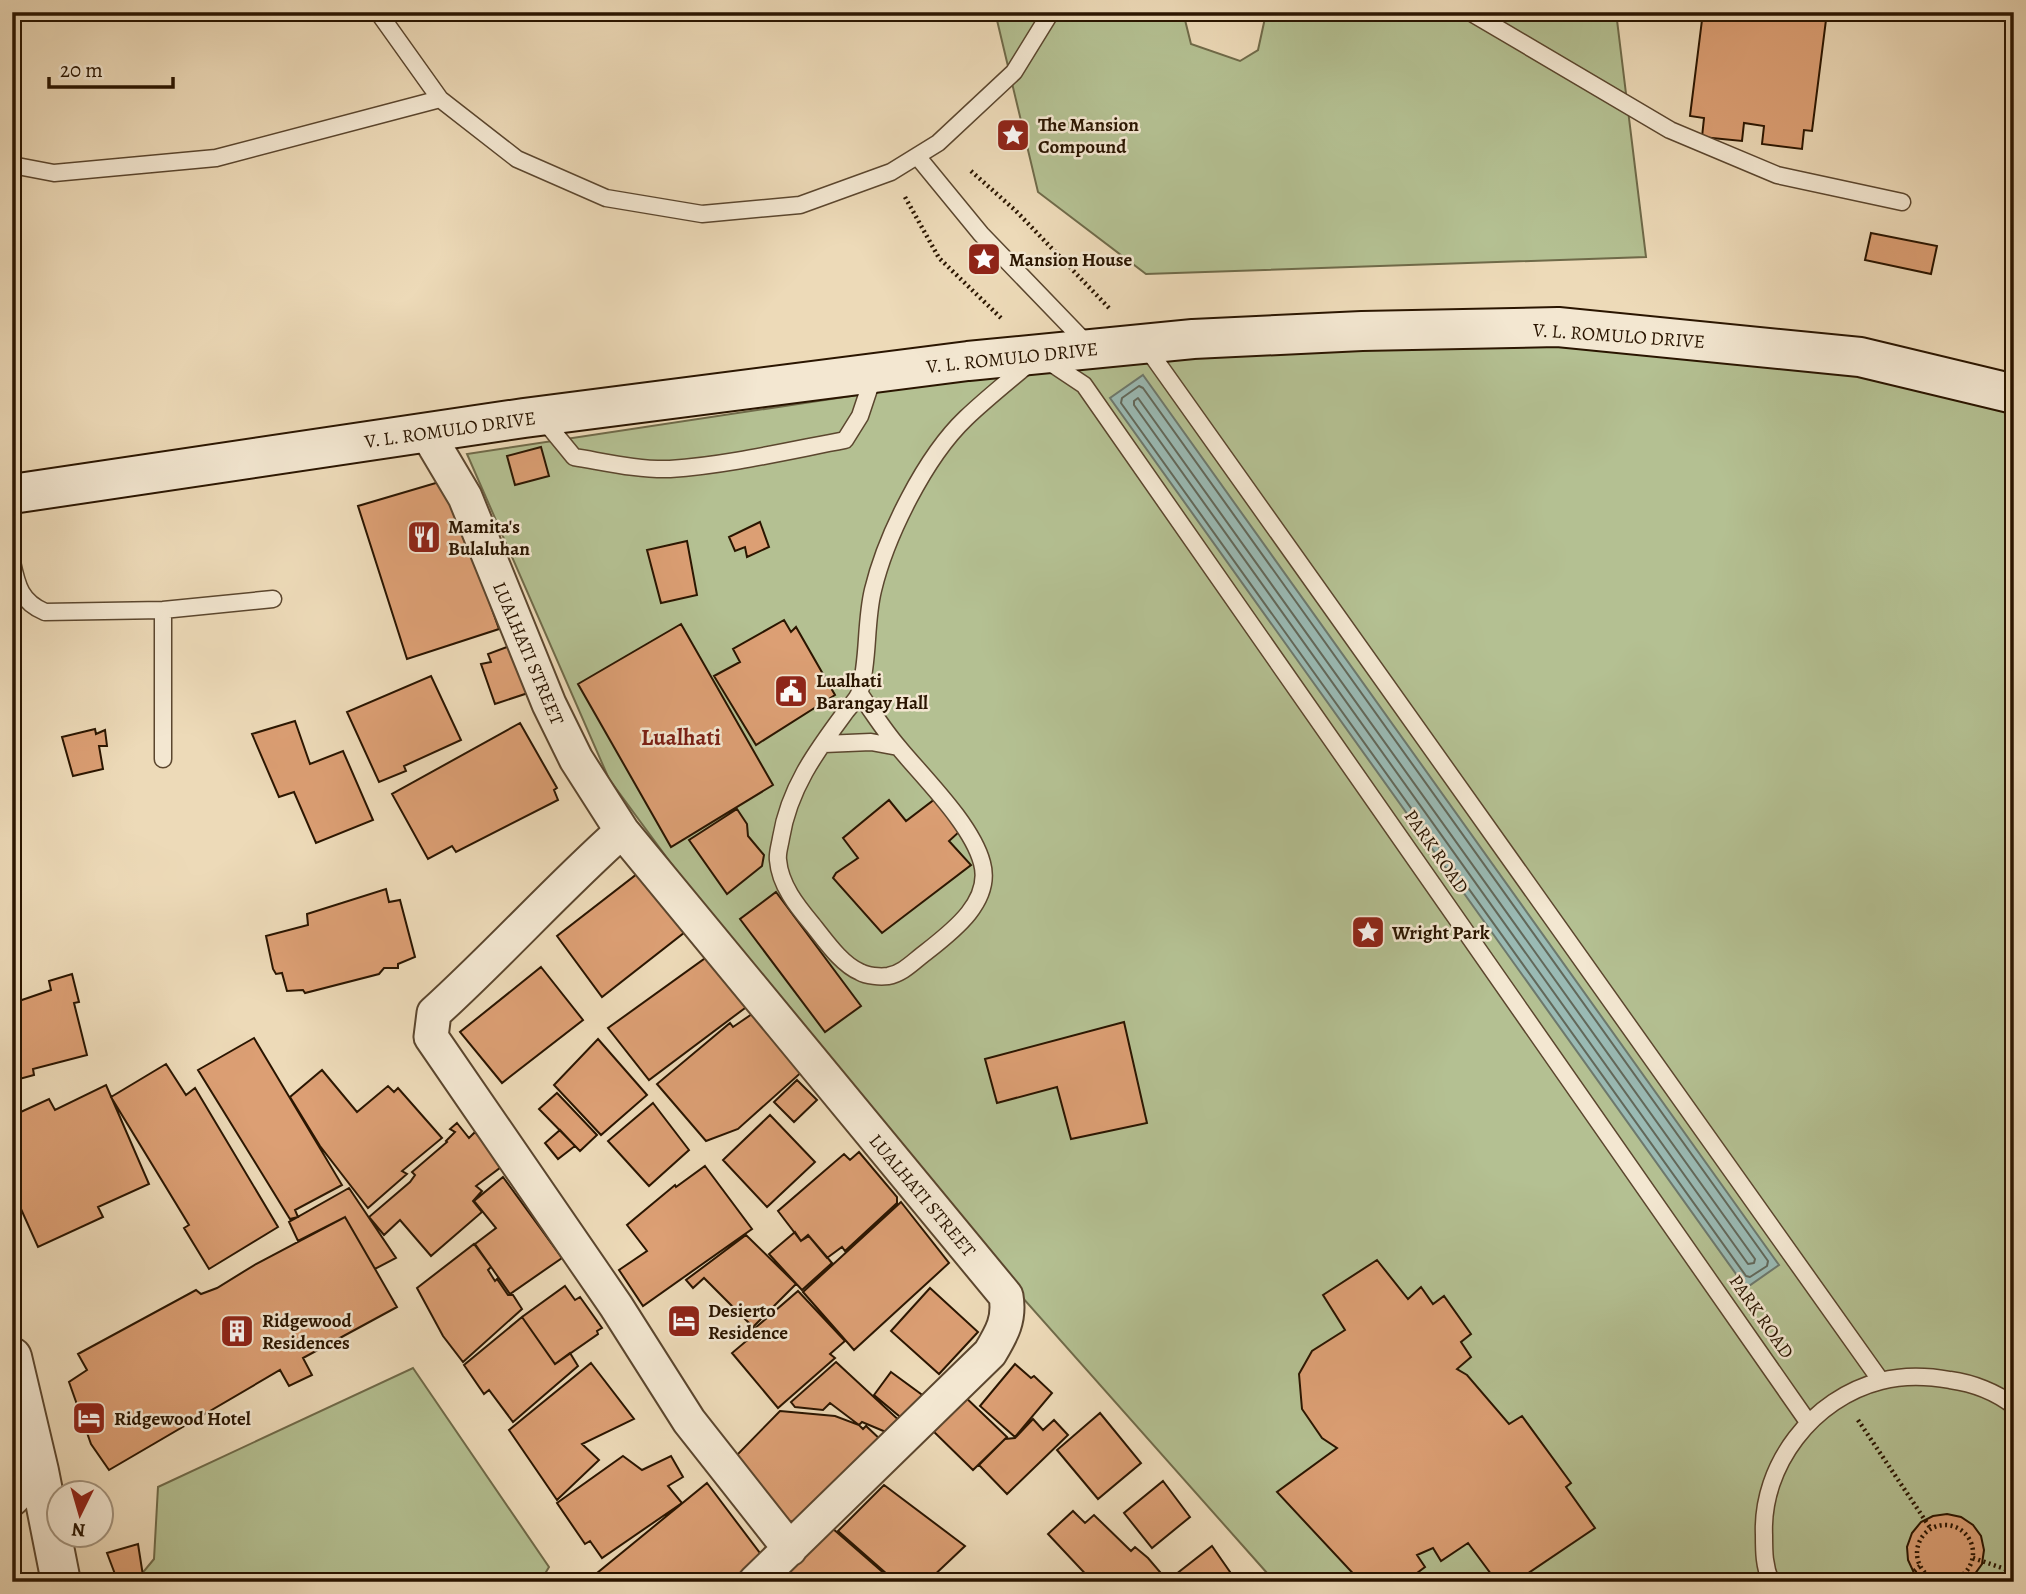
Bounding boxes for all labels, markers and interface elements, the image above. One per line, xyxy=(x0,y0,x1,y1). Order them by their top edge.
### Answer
scale bar xyxy=(49,46,173,90)
text: 20 m xyxy=(60,56,103,84)
place label: The Mansion Compound xyxy=(1038,112,1139,160)
place icon: The Mansion Compound xyxy=(994,116,1032,154)
place icon: Mansion House xyxy=(965,240,1003,278)
place label: Mansion House xyxy=(1009,247,1132,273)
street label: V. L. ROMULO DRIVE xyxy=(1531,317,1706,355)
street label: V. L. ROMULO DRIVE xyxy=(924,336,1099,380)
street label: V. L. ROMULO DRIVE xyxy=(362,405,537,455)
place label: Mamita's Bulaluhan xyxy=(448,514,530,562)
restaurant icon: Mamita's Bulaluhan xyxy=(405,518,443,556)
street label: LUALHATI STREET xyxy=(486,578,570,730)
place label: Lualhati Barangay Hall xyxy=(816,668,928,716)
public building icon: Lualhati Barangay Hall xyxy=(772,672,810,710)
district label: Lualhati xyxy=(641,722,721,753)
street label: PARK ROAD xyxy=(1398,804,1475,899)
place icon: Wright Park xyxy=(1349,913,1387,951)
place label: Wright Park xyxy=(1391,920,1490,946)
street label: LUALHATI STREET xyxy=(863,1129,982,1263)
street label: PARK ROAD xyxy=(1723,1269,1800,1364)
place label: Desierto Residence xyxy=(708,1298,788,1346)
hotel icon: Desierto Residence xyxy=(665,1302,703,1340)
place label: Ridgewood Residences xyxy=(262,1308,353,1356)
building icon: Ridgewood Residences xyxy=(218,1312,256,1350)
hotel icon: Ridgewood Hotel xyxy=(70,1399,108,1437)
place label: Ridgewood Hotel xyxy=(114,1406,251,1432)
north arrow xyxy=(46,1478,116,1548)
text: N xyxy=(70,1516,87,1543)

